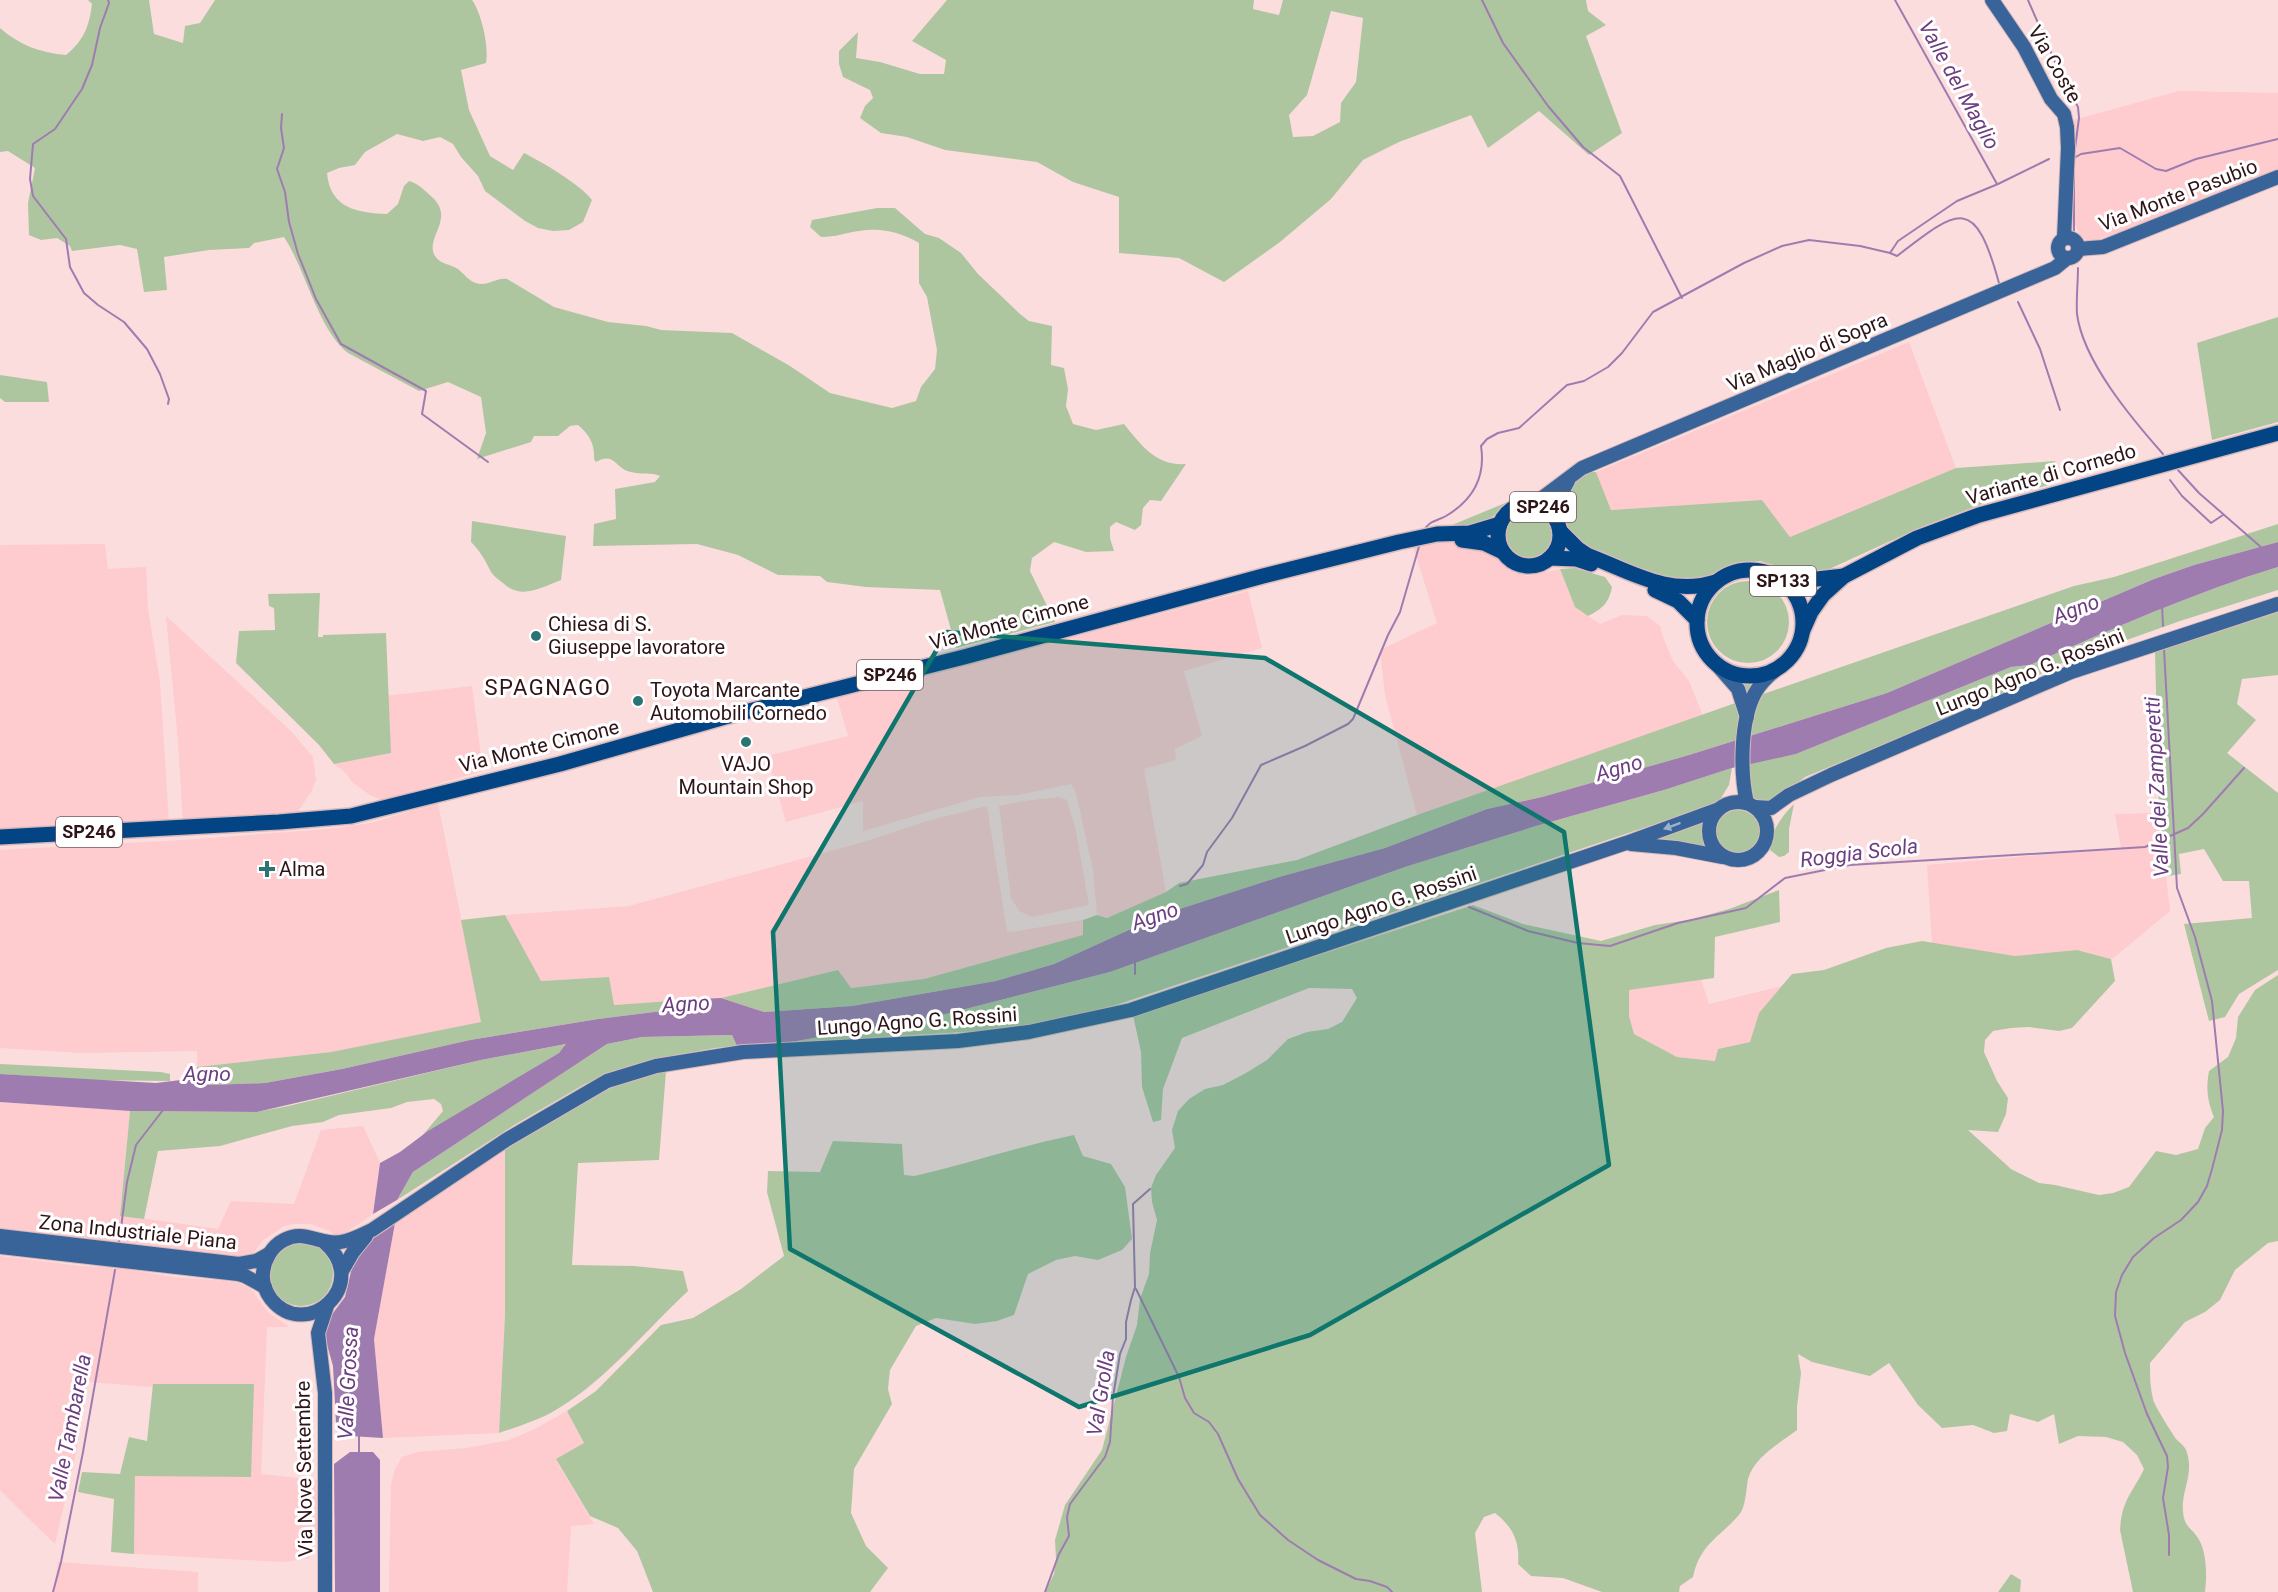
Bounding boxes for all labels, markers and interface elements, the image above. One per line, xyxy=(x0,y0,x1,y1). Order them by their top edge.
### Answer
water label: Valle del Maglio xyxy=(1914,16,2004,154)
street label: Via Coste xyxy=(2023,21,2087,107)
street label: Via Monte Pasubio xyxy=(2095,154,2261,236)
street label: Via Maglio di Sopra xyxy=(1723,307,1891,397)
street label: Variante di Cornedo xyxy=(1963,438,2139,510)
road number: SP246 xyxy=(1510,492,1576,522)
road number: SP133 xyxy=(1750,566,1816,596)
street label: Via Monte Cimone xyxy=(927,589,1091,655)
water label: Agno xyxy=(2049,589,2103,629)
place label: Chiesa di S. Giuseppe lavoratore xyxy=(548,612,725,659)
street label: Lungo Agno G. Rossini xyxy=(1932,623,2128,721)
marker: Chiesa di S. Giuseppe lavoratore xyxy=(529,629,543,643)
road number: SP246 xyxy=(857,660,923,690)
district label: SPAGNAGO xyxy=(485,675,611,700)
place label: Toyota Marcante Automobili Cornedo xyxy=(650,678,827,725)
marker: Toyota Marcante Automobili Cornedo xyxy=(631,694,645,708)
water label: Valle dei Zamperetti xyxy=(2140,696,2174,878)
street label: Via Monte Cimone xyxy=(457,715,621,777)
marker: VAJO Mountain Shop xyxy=(739,735,753,749)
water label: Agno xyxy=(1592,750,1645,786)
place label: VAJO Mountain Shop xyxy=(679,752,813,799)
road number: SP246 xyxy=(56,817,122,847)
one-way arrow xyxy=(1663,822,1681,831)
water label: Roggia Scola xyxy=(1799,834,1919,872)
place label: Alma xyxy=(279,857,325,881)
street label: Lungo Agno G. Rossini xyxy=(1282,861,1480,949)
marker: Alma xyxy=(260,862,274,876)
water label: Agno xyxy=(1128,897,1181,935)
water label: Agno xyxy=(661,991,710,1017)
street label: Lungo Agno G. Rossini xyxy=(816,1002,1018,1040)
water label: Agno xyxy=(182,1062,231,1086)
street label: Zona Industriale Piana xyxy=(38,1210,238,1254)
water label: Valle Grossa xyxy=(333,1326,363,1440)
water label: Val Grolla xyxy=(1082,1348,1120,1438)
water label: Valle Tambarella xyxy=(44,1352,96,1504)
street label: Via Nove Settembre xyxy=(290,1381,318,1557)

